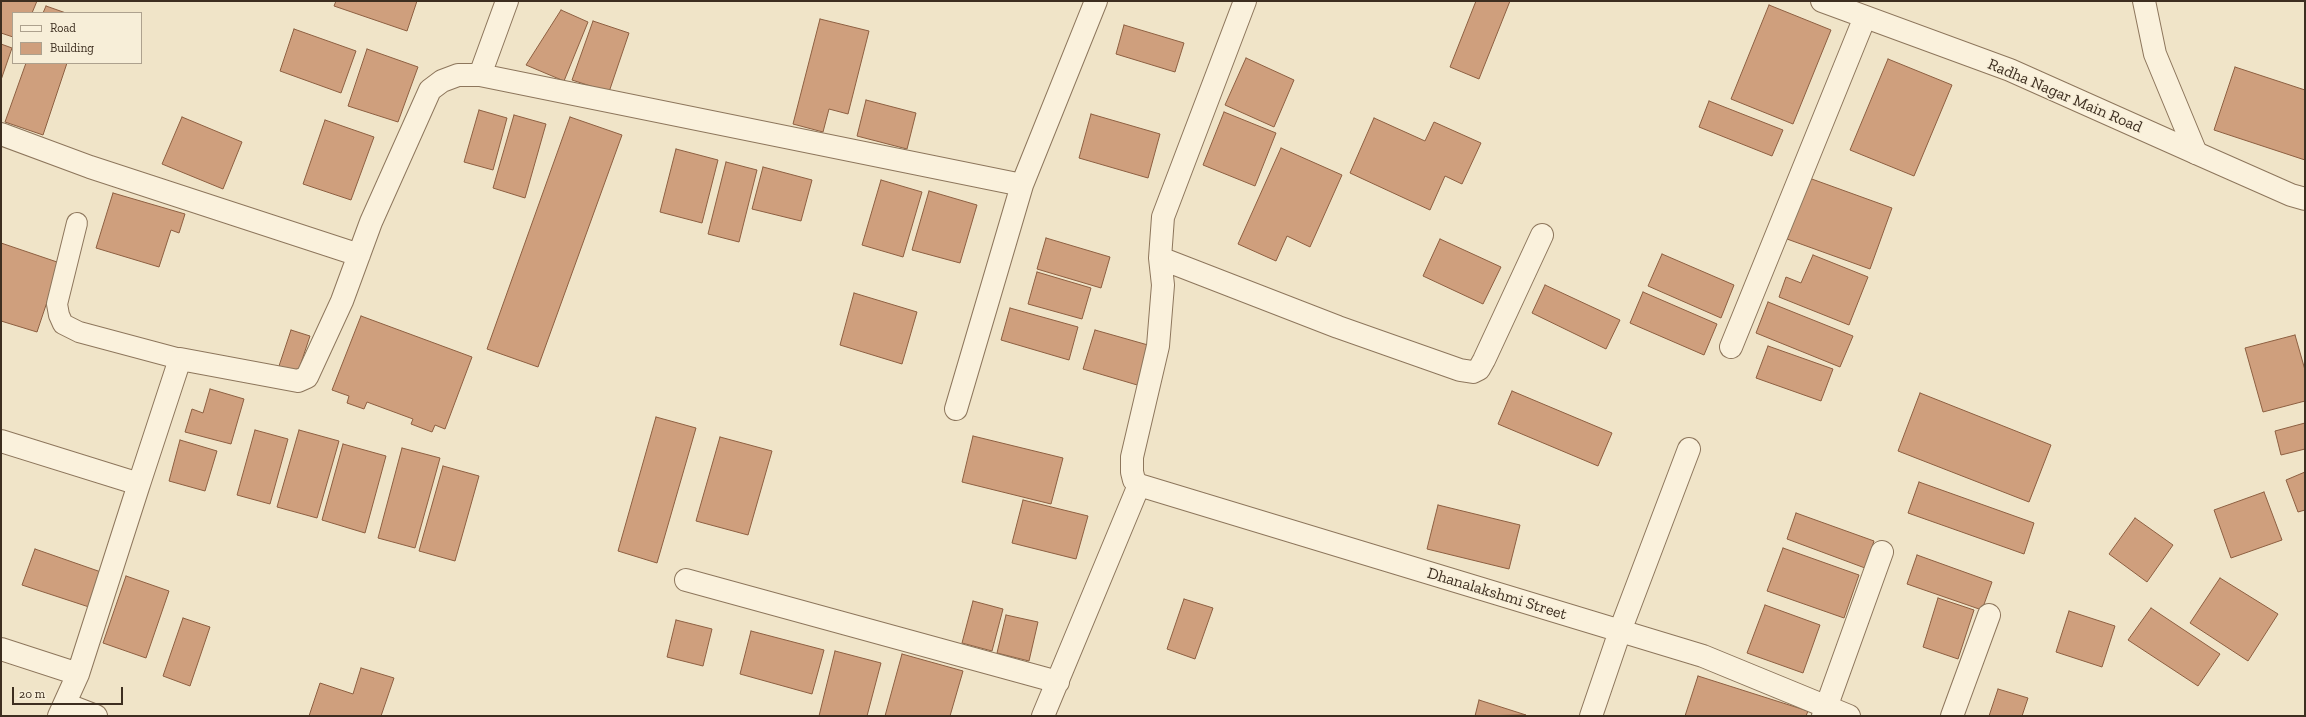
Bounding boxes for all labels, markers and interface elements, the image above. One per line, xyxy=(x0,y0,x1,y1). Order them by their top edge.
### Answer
legend xyxy=(12,12,142,64)
text: Road xyxy=(50,21,76,35)
text: Building xyxy=(50,41,94,55)
street label: Radha Nagar Main Road xyxy=(1985,55,2145,137)
street label: Dhanalakshmi Street xyxy=(1425,564,1569,624)
scale bar xyxy=(14,679,125,705)
text: 20 m xyxy=(19,687,45,701)

